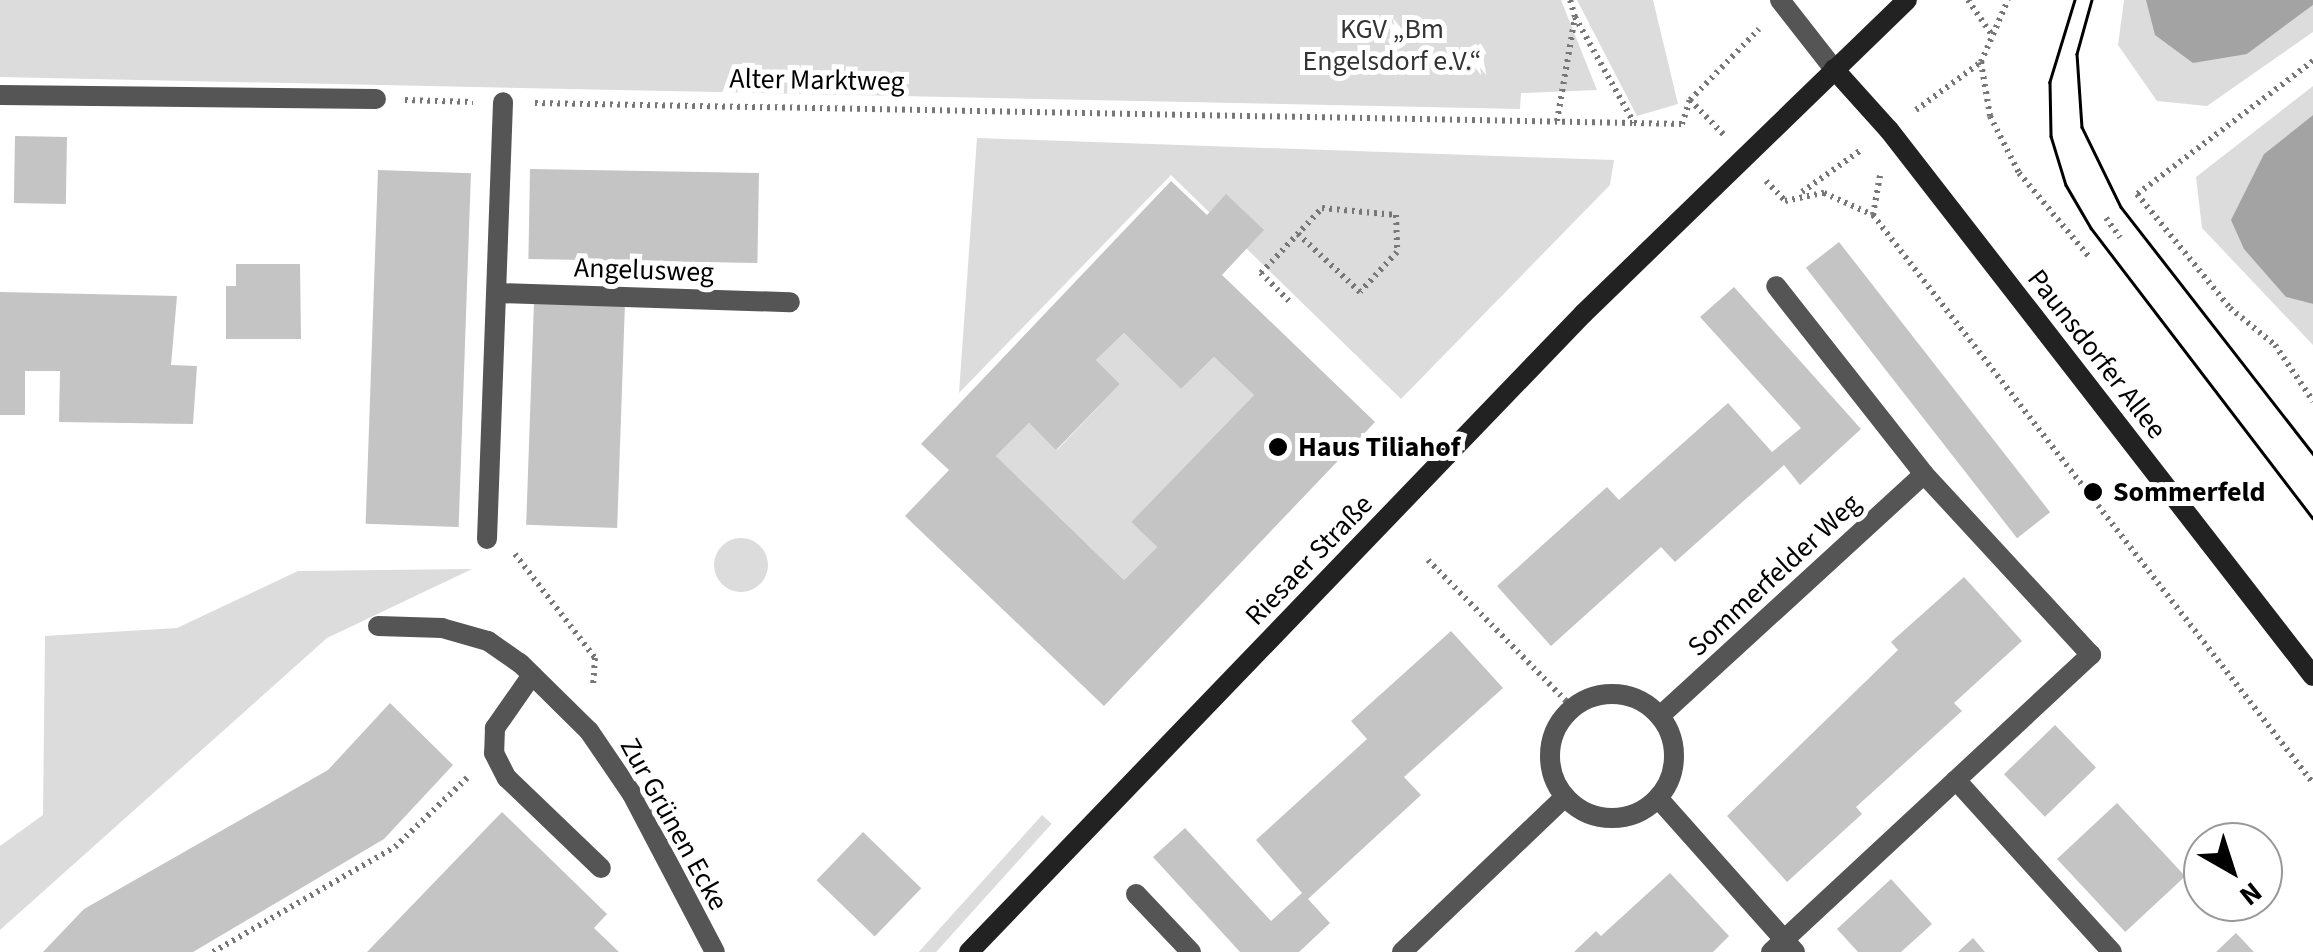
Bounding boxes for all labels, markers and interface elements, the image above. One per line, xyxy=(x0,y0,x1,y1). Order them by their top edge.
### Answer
park label: KGV „Bm Engelsdorf e.V.“ xyxy=(1303,12,1481,78)
street label: Alter Marktweg xyxy=(729,62,905,98)
street label: Angelusweg xyxy=(573,251,715,289)
street label: Paunsdorfer Allee xyxy=(2020,263,2174,445)
place label: Haus Tiliahof xyxy=(1298,430,1460,464)
marker: Haus Tiliahof xyxy=(1267,436,1289,458)
place label: Sommerfeld xyxy=(2113,475,2266,509)
marker: Sommerfeld xyxy=(2082,481,2104,503)
street label: Sommerfelder Weg xyxy=(1681,486,1867,664)
street label: Riesaer Straße xyxy=(1238,488,1380,632)
street label: Zur Grünen Ecke xyxy=(613,732,735,916)
north arrow xyxy=(2183,822,2283,922)
text: N xyxy=(2231,872,2270,915)

